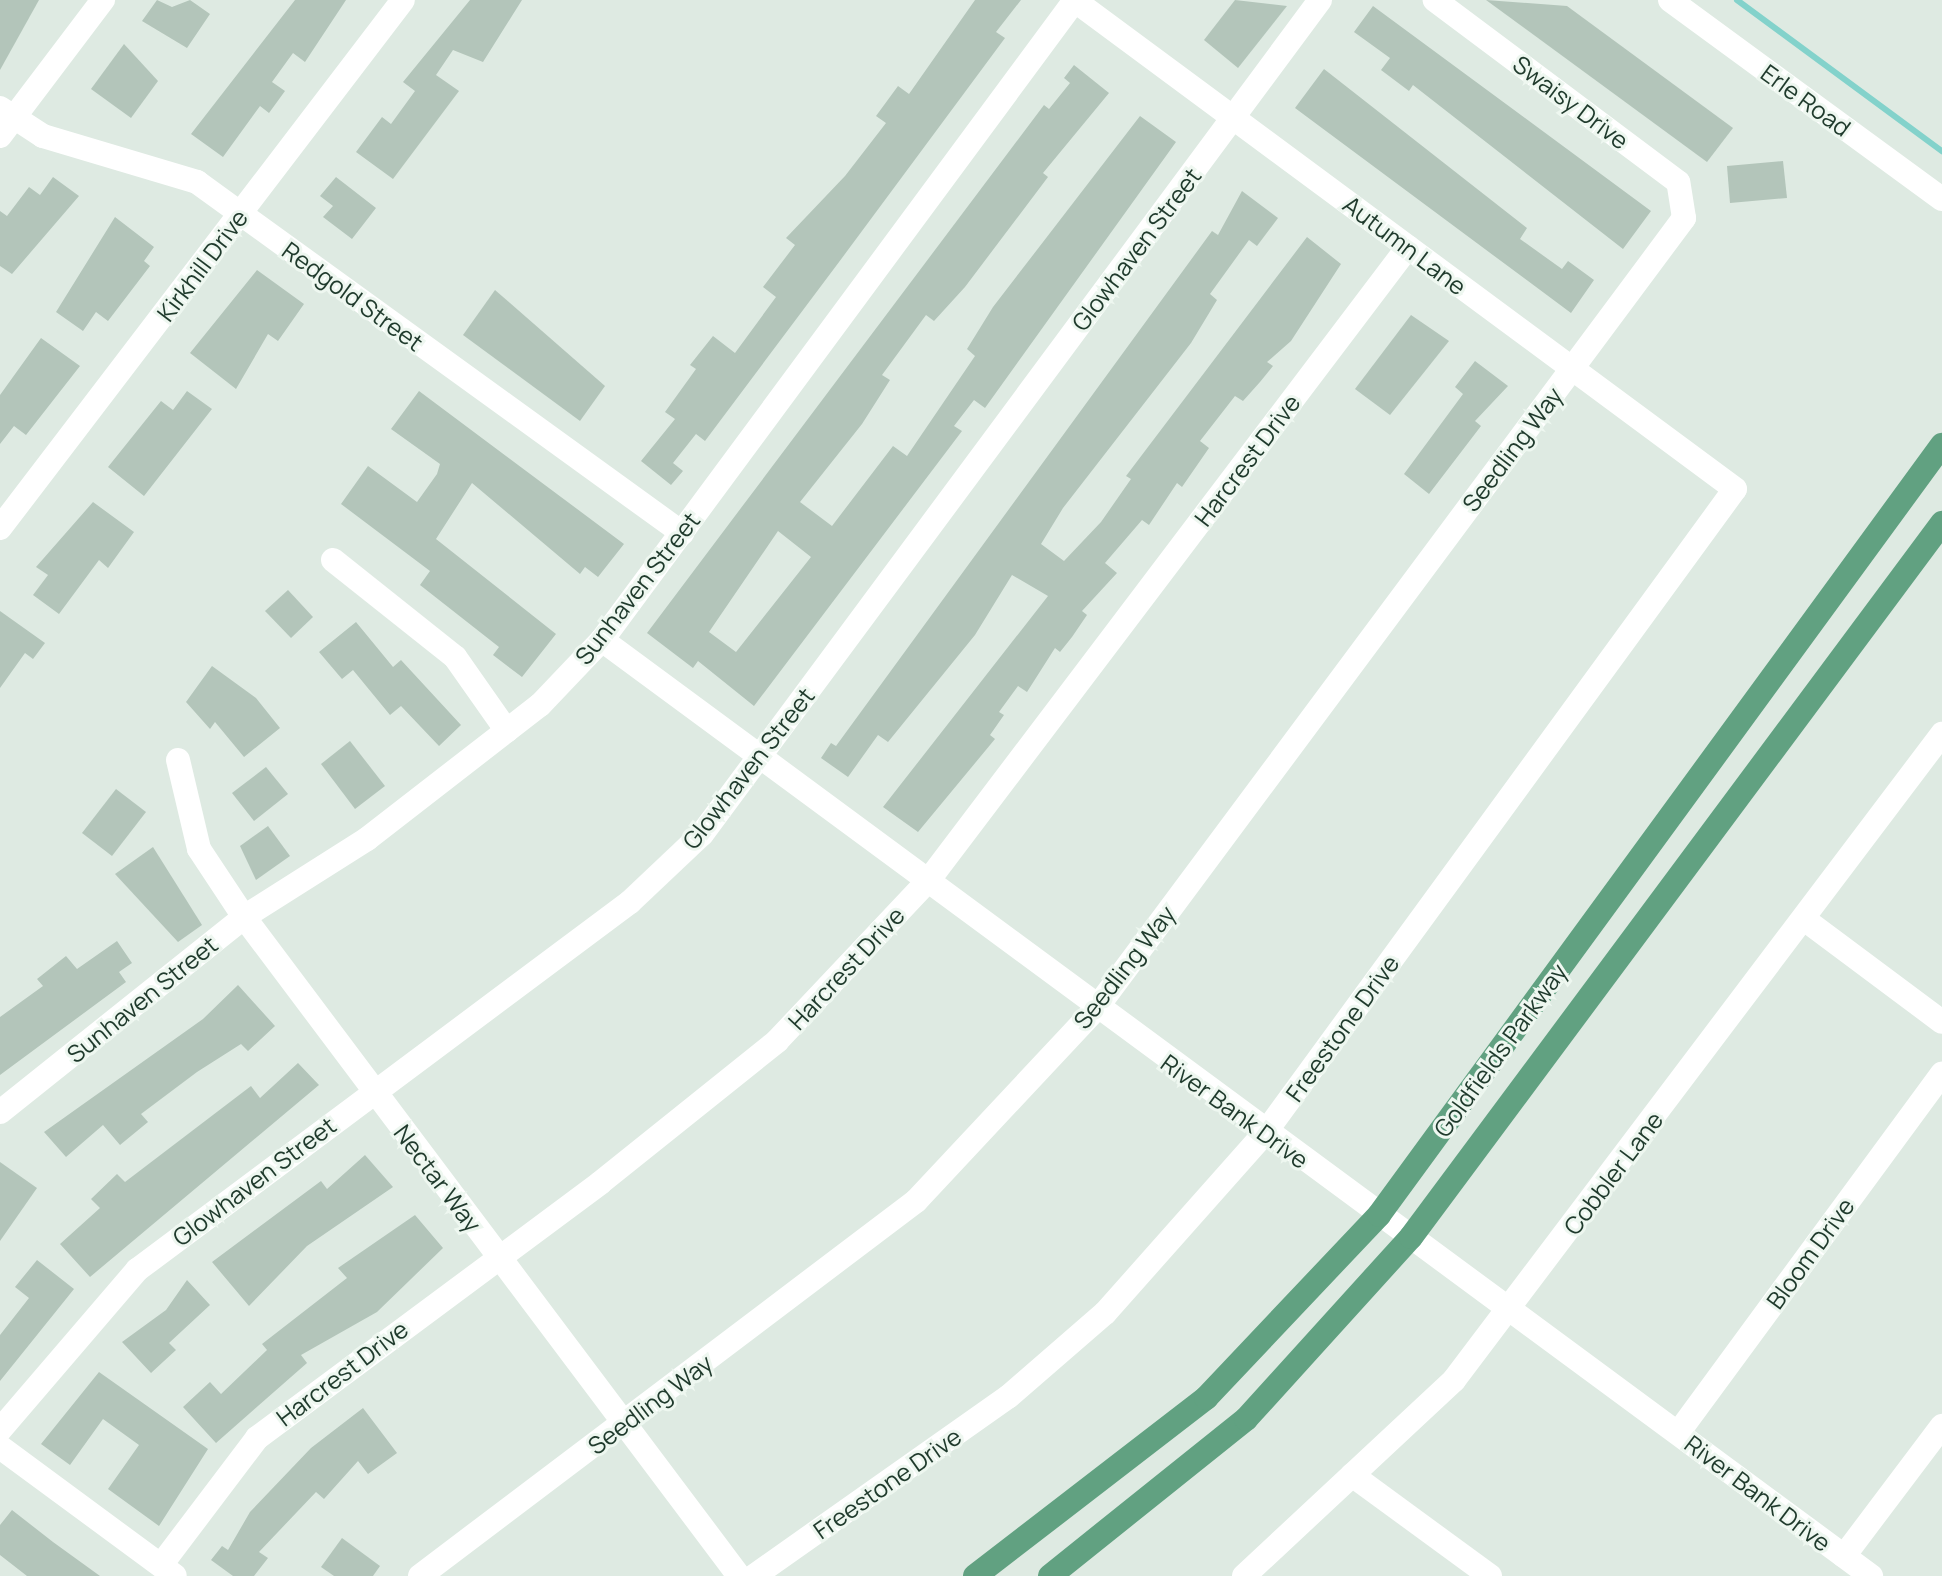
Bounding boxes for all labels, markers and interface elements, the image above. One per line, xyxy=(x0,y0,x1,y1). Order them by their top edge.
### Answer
street label: Swaisy Drive xyxy=(1508,49,1634,155)
street label: Erle Road xyxy=(1756,58,1856,142)
street label: Glowhaven Street xyxy=(1065,162,1207,336)
street label: Autumn Lane xyxy=(1338,189,1472,301)
street label: Kirkhill Drive xyxy=(151,203,253,327)
street label: Redgold Street xyxy=(277,235,429,357)
street label: Seedling Way xyxy=(1456,381,1568,517)
street label: Harcrest Drive xyxy=(1188,389,1306,531)
street label: Sunhaven Street xyxy=(569,506,705,670)
street label: Glowhaven Street xyxy=(676,682,820,854)
street label: Seedling Way xyxy=(1067,900,1181,1034)
street label: Harcrest Drive xyxy=(782,901,910,1035)
street label: Sunhaven Street xyxy=(61,929,223,1069)
street label: Freestone Drive xyxy=(1279,949,1405,1107)
street label: Goldfields Parkway xyxy=(1427,958,1573,1142)
street label: River Bank Drive xyxy=(1156,1048,1314,1174)
street label: Cobbler Lane xyxy=(1557,1106,1669,1240)
street label: Glowhaven Street xyxy=(167,1110,341,1252)
street label: Nectar Way xyxy=(388,1119,488,1237)
street label: Bloom Drive xyxy=(1760,1192,1860,1314)
street label: Harcrest Drive xyxy=(271,1314,413,1432)
street label: Seedling Way xyxy=(582,1348,718,1460)
street label: Freestone Drive xyxy=(808,1421,966,1545)
street label: River Bank Drive xyxy=(1679,1429,1837,1557)

